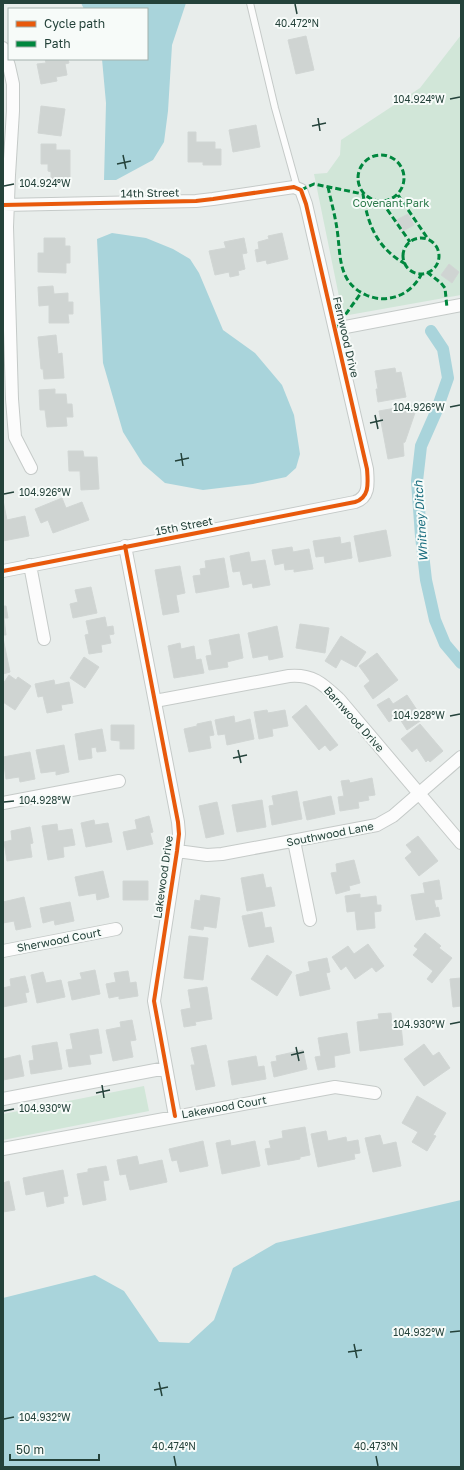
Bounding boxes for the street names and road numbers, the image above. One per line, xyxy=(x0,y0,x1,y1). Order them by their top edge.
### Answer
street label: 14th Street xyxy=(121,185,179,200)
street label: Fernwood Drive xyxy=(331,295,362,379)
street label: 15th Street xyxy=(154,514,214,537)
street label: Barnwood Drive xyxy=(322,683,387,754)
street label: Southwood Lane xyxy=(285,819,375,848)
street label: Lakewood Drive xyxy=(150,835,175,919)
street label: Sherwood Court xyxy=(16,925,102,954)
street label: Lakewood Court xyxy=(180,1093,267,1120)

